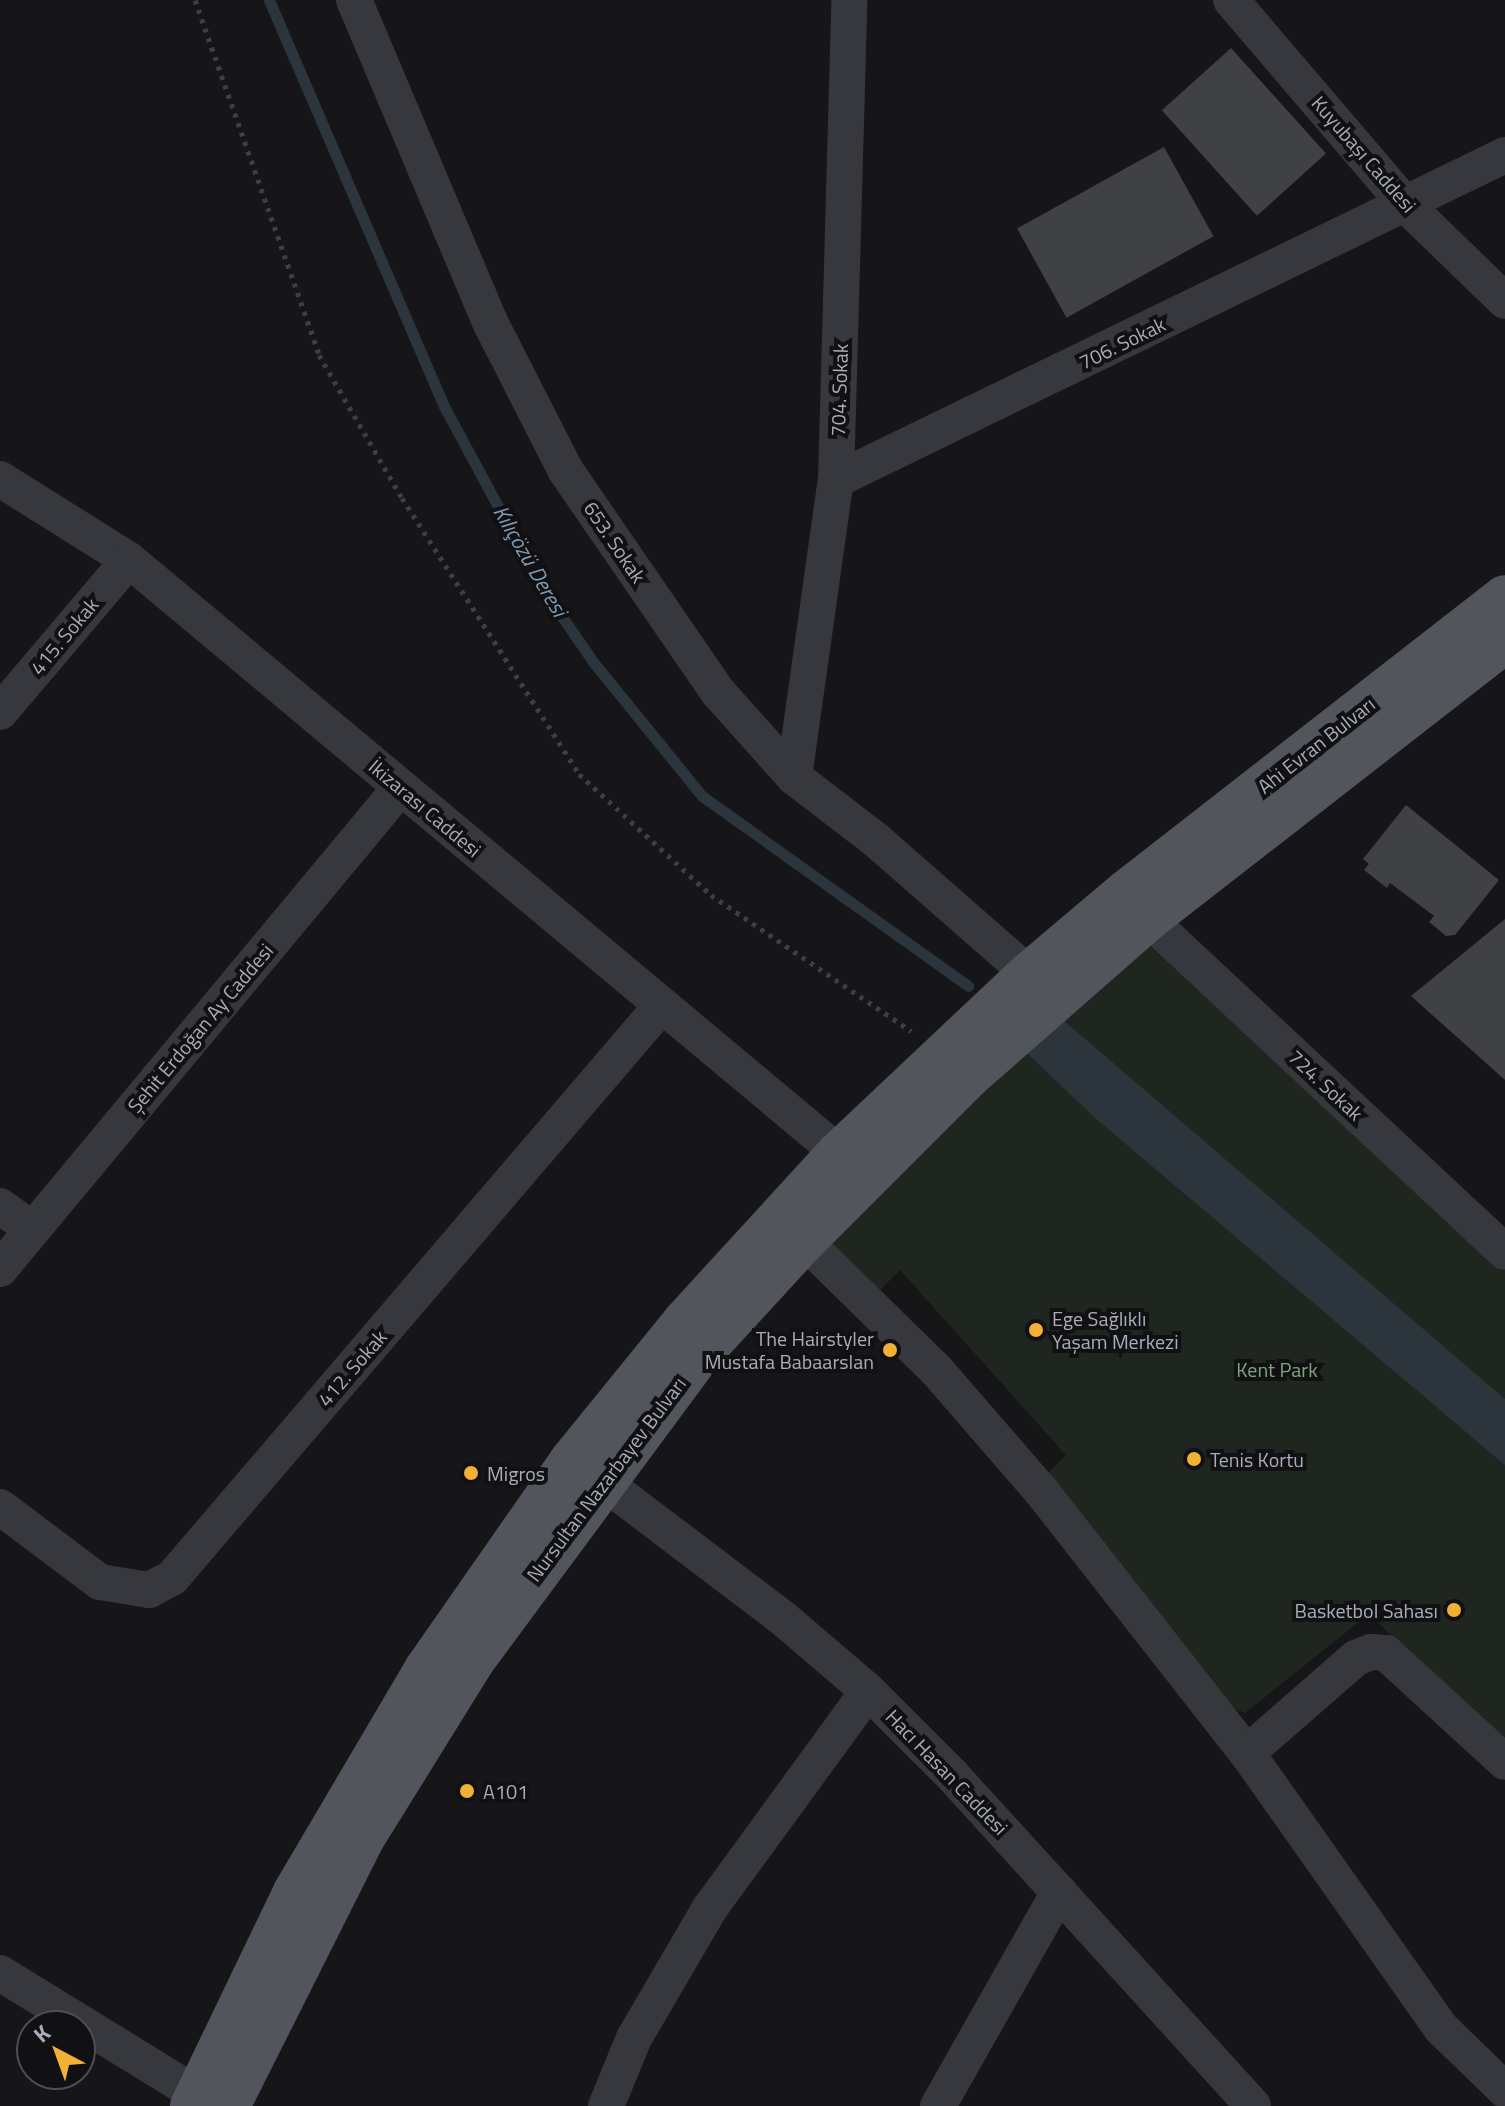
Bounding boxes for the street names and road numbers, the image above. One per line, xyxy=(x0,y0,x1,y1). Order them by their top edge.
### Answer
street label: Kuyubaşı Caddesi xyxy=(1307,91,1421,217)
street label: 706. Sokak xyxy=(1075,312,1169,374)
street label: 704. Sokak xyxy=(825,343,853,437)
street label: 653. Sokak xyxy=(579,497,651,587)
street label: 415. Sokak xyxy=(25,593,103,679)
street label: Ahi Evran Bulvarı xyxy=(1253,692,1379,798)
street label: İkizarası Caddesi xyxy=(364,754,486,862)
street label: Şehit Erdoğan Ay Caddesi xyxy=(122,939,278,1117)
street label: 724. Sokak xyxy=(1284,1045,1368,1125)
street label: 412. Sokak xyxy=(312,1325,392,1411)
street label: Nursultan Nazarbayev Bulvarı xyxy=(521,1372,691,1586)
street label: Hacı Hasan Caddesi xyxy=(881,1704,1013,1840)

